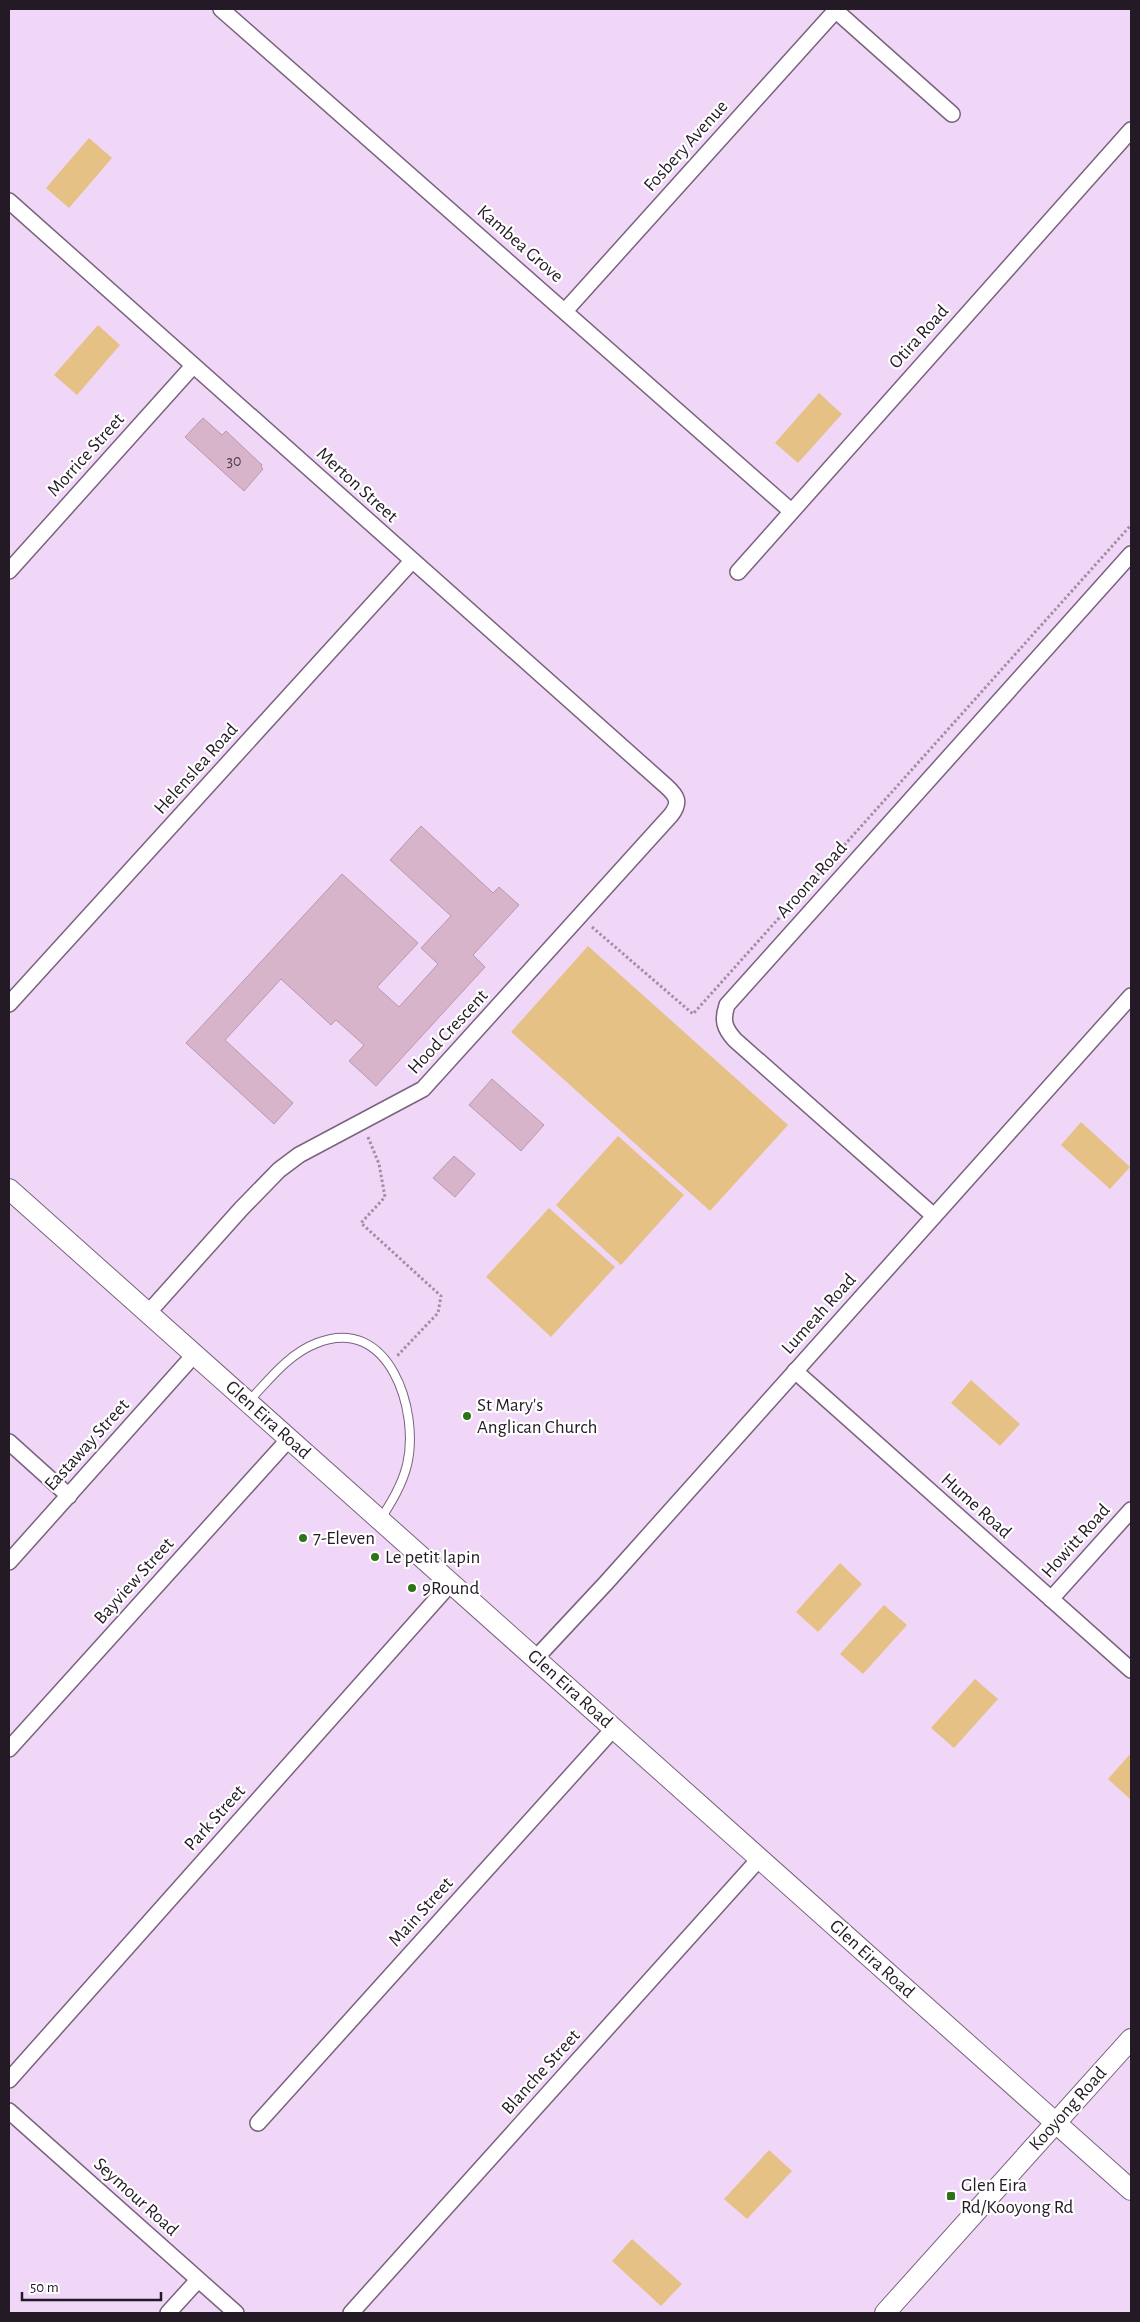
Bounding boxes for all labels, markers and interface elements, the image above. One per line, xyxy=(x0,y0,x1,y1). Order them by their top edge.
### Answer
street label: Fosbery Avenue xyxy=(640,97,732,195)
street label: Kambea Grove xyxy=(473,202,567,286)
street label: Otira Road xyxy=(886,301,952,372)
street label: Morrice Street xyxy=(44,410,128,500)
street label: Merton Street xyxy=(313,444,401,526)
house number: 30 xyxy=(226,453,242,469)
street label: Helenslea Road xyxy=(151,720,242,818)
street label: Aroona Road xyxy=(773,838,851,922)
street label: Hood Crescent xyxy=(404,986,492,1078)
street label: Lumeah Road xyxy=(778,1270,860,1358)
street label: Glen Eira Road xyxy=(222,1377,314,1463)
street label: Eastaway Street xyxy=(41,1395,133,1495)
place label: St Mary's Anglican Church xyxy=(477,1396,597,1437)
marker: St Mary's Anglican Church xyxy=(461,1410,473,1422)
street label: Hume Road xyxy=(937,1470,1015,1542)
street label: Howitt Road xyxy=(1038,1500,1114,1582)
place label: 7-Eleven xyxy=(313,1529,375,1548)
marker: 7-Eleven xyxy=(297,1532,309,1544)
street label: Bayview Street xyxy=(90,1534,178,1628)
place label: Le petit lapin xyxy=(385,1548,480,1567)
marker: Le petit lapin xyxy=(369,1551,381,1563)
place label: 9Round xyxy=(422,1579,479,1598)
marker: 9Round xyxy=(406,1582,418,1594)
street label: Glen Eira Road xyxy=(524,1646,616,1732)
street label: Park Street xyxy=(181,1782,249,1854)
street label: Main Street xyxy=(385,1874,457,1950)
street label: Glen Eira Road xyxy=(826,1916,918,2002)
street label: Blanche Street xyxy=(498,2026,584,2118)
street label: Kooyong Road xyxy=(1026,2063,1110,2154)
street label: Seymour Road xyxy=(90,2154,182,2240)
place label: Glen Eira Rd/Kooyong Rd xyxy=(961,2176,1074,2217)
marker: Glen Eira Rd/Kooyong Rd xyxy=(945,2190,957,2202)
scale bar xyxy=(22,2270,161,2302)
text: 50 m xyxy=(30,2280,59,2295)

